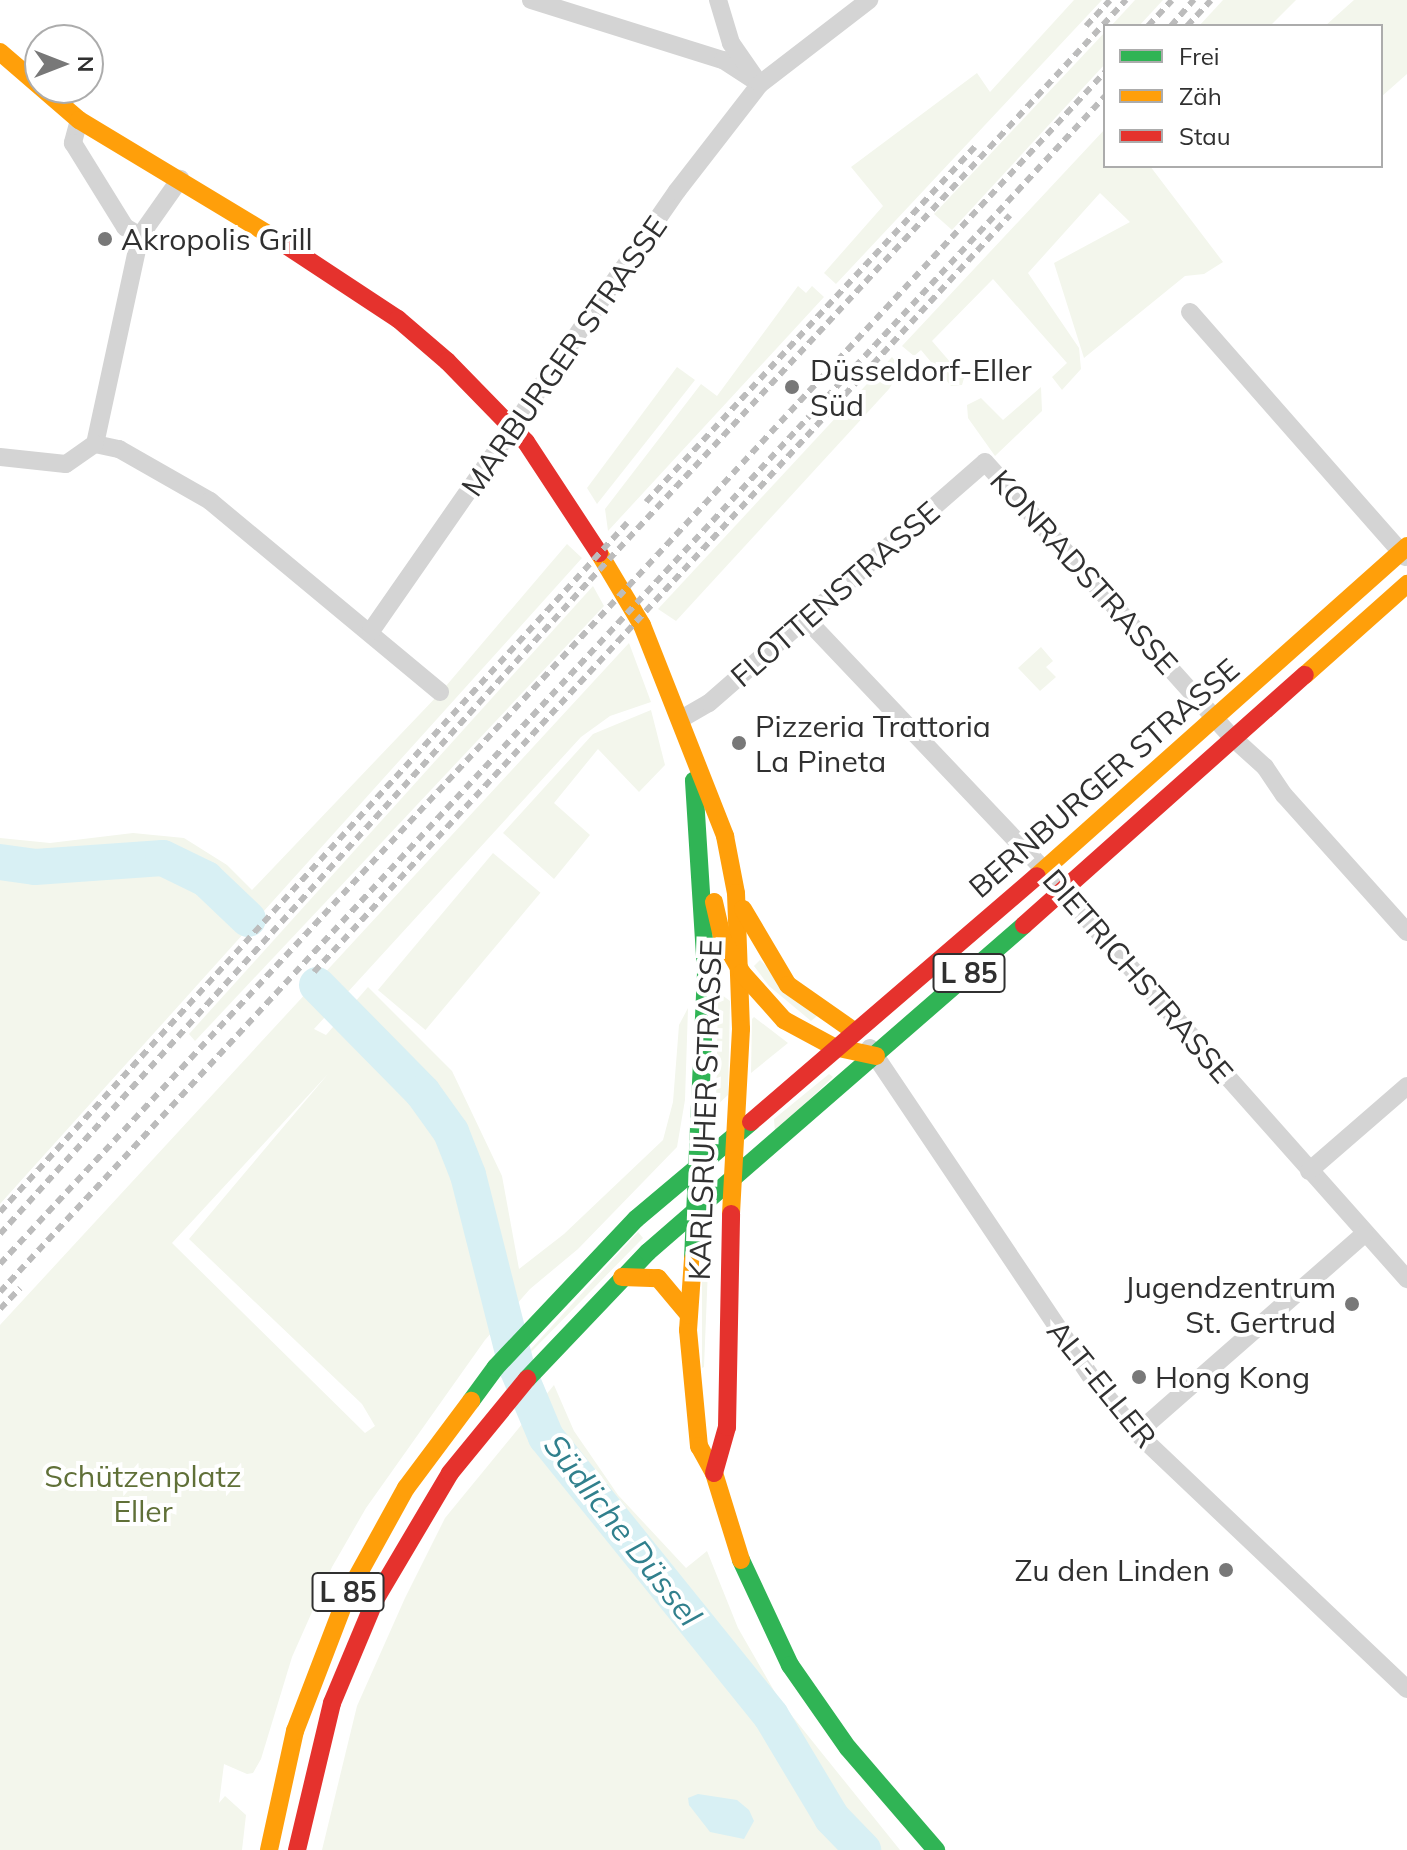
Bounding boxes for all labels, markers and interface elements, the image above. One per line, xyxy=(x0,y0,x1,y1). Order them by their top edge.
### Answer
north arrow xyxy=(24,24,104,104)
legend xyxy=(1103,24,1383,168)
text: Frei xyxy=(1179,41,1220,71)
text: N xyxy=(72,56,100,72)
text: Zäh xyxy=(1179,81,1222,111)
text: Stau xyxy=(1179,121,1231,151)
street label: MARBURGER STRASSE xyxy=(454,209,674,503)
place label: Akropolis Grill xyxy=(121,221,313,257)
marker: Akropolis Grill xyxy=(96,230,114,248)
place label: Düsseldorf-Eller Süd xyxy=(810,352,1032,422)
marker: Düsseldorf-Eller Süd xyxy=(781,376,803,398)
street label: KONRADSTRASSE xyxy=(983,463,1185,681)
street label: FLOTTENSTRASSE xyxy=(723,494,947,694)
street label: BERNBURGER STRASSE xyxy=(962,651,1246,905)
place label: Pizzeria Trattoria La Pineta xyxy=(755,708,991,778)
marker: Pizzeria Trattoria La Pineta xyxy=(730,734,748,752)
street label: DIETRICHSTRASSE xyxy=(1035,862,1241,1090)
street label: KARLSRUHER STRASSE xyxy=(681,939,729,1281)
road number: L 85 xyxy=(931,949,1007,997)
place label: Jugendzentrum St. Gertrud xyxy=(1125,1269,1336,1340)
marker: Jugendzentrum St. Gertrud xyxy=(1343,1295,1361,1313)
street label: ALT-ELLER xyxy=(1040,1313,1164,1455)
place label: Hong Kong xyxy=(1155,1359,1310,1395)
marker: Hong Kong xyxy=(1130,1368,1148,1386)
water label: Südliche Düssel xyxy=(536,1427,710,1633)
park label: Schützenplatz Eller xyxy=(44,1458,242,1528)
place label: Zu den Linden xyxy=(1015,1552,1210,1588)
marker: Zu den Linden xyxy=(1217,1561,1235,1579)
road number: L 85 xyxy=(310,1568,386,1616)

